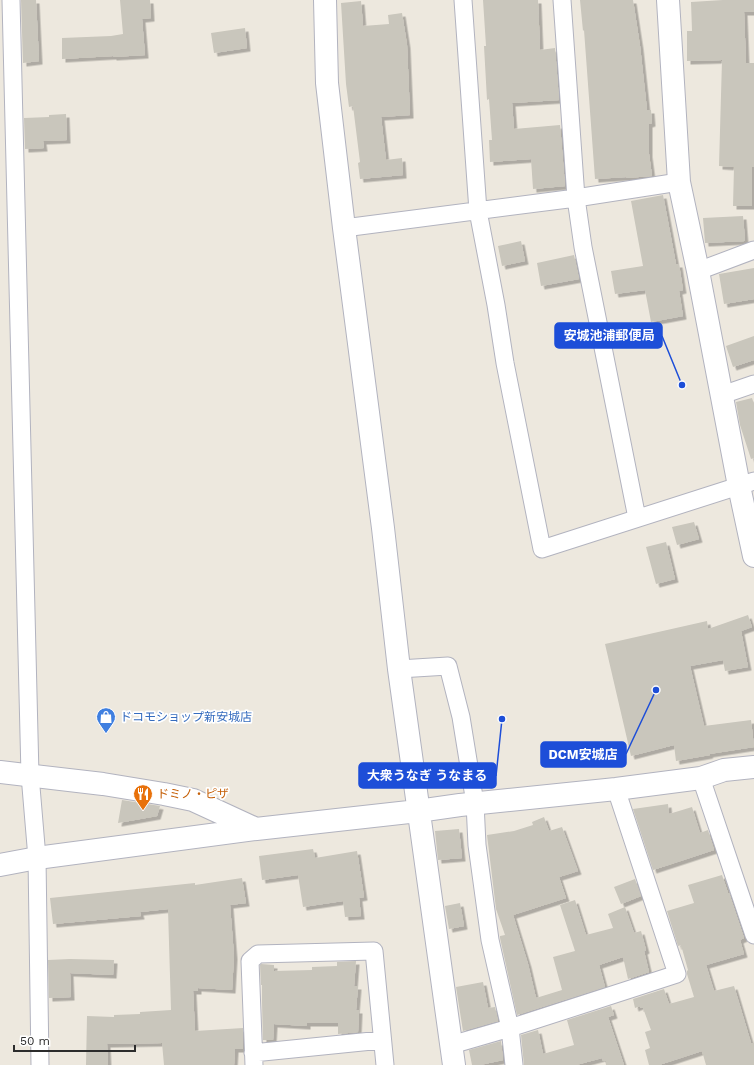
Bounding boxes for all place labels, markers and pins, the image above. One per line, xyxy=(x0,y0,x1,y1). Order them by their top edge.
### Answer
callout: 安城池浦郵便局 xyxy=(555,323,662,348)
shop icon: ドコモショップ新安城店 xyxy=(95,706,117,734)
place label: ドコモショップ新安城店 xyxy=(120,710,252,724)
callout: DCM安城店 xyxy=(541,742,626,767)
callout: 大衆うなぎ うなまる xyxy=(359,763,496,788)
restaurant icon: ドミノ・ピザ xyxy=(132,783,154,811)
place label: ドミノ・ピザ xyxy=(157,787,229,801)

